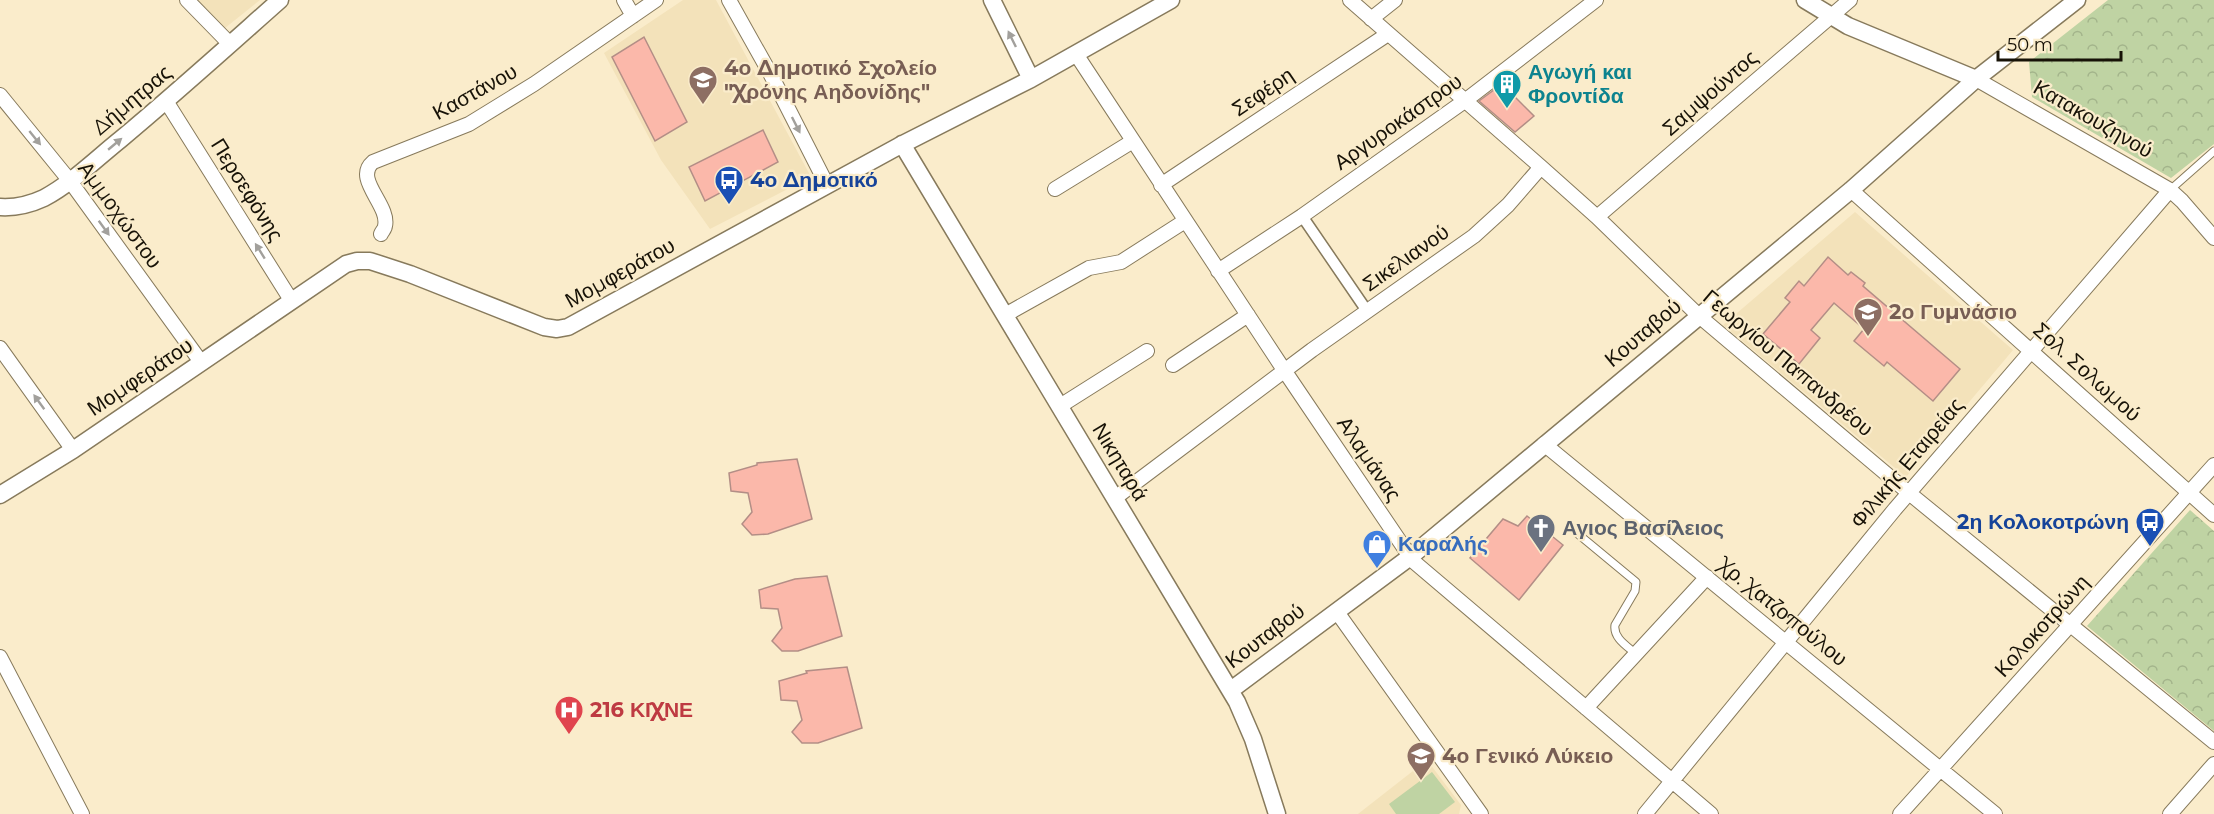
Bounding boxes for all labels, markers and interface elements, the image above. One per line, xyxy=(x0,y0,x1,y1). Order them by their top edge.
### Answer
scale bar xyxy=(1998,24,2121,62)
one-way arrow xyxy=(1007,31,1017,48)
text: 50 m xyxy=(2007,34,2053,56)
street label: Σαμψούντος xyxy=(1657,45,1762,141)
place label: 4ο Δημοτικό Σχολείο "Χρόνης Αηδονίδης" xyxy=(724,55,937,104)
street label: Καστάνου xyxy=(428,58,521,125)
street label: Δήμητρας xyxy=(87,59,176,140)
place label: Αγωγή και Φροντίδα xyxy=(1528,59,1632,108)
street label: Σεφέρη xyxy=(1227,62,1298,121)
school or university icon: 4ο Δημοτικό Σχολείο "Χρόνης Αηδονίδης" xyxy=(687,64,719,106)
street label: Αργυροκάστρου xyxy=(1329,68,1466,175)
building icon: Αγωγή και Φροντίδα xyxy=(1491,68,1523,110)
street label: Κατακουζηνού xyxy=(2029,74,2157,163)
one-way arrow xyxy=(792,117,801,134)
one-way arrow xyxy=(28,130,41,145)
street label: Περσεφόνης xyxy=(206,134,289,246)
one-way arrow xyxy=(107,138,122,151)
street label: Αμμοχώστου xyxy=(73,156,168,273)
bus stop icon: 4ο Δημοτικό xyxy=(713,164,745,206)
place label: 4ο Δημοτικό xyxy=(750,167,878,192)
street label: Σικελιανού xyxy=(1358,219,1454,296)
one-way arrow xyxy=(98,220,110,236)
street label: Μομφεράτου xyxy=(561,232,679,313)
one-way arrow xyxy=(255,243,266,259)
street label: Γεωργίου Παπανδρέου xyxy=(1698,284,1878,441)
street label: Κουταβού xyxy=(1599,293,1686,372)
school or university icon: 2ο Γυμνάσιο xyxy=(1852,296,1884,338)
place label: 2ο Γυμνάσιο xyxy=(1889,299,2017,324)
street label: Σολ. Σολωμού xyxy=(2028,317,2146,426)
street label: Μομφεράτου xyxy=(82,332,197,421)
street label: Φιλικής Εταιρείας xyxy=(1845,392,1968,533)
one-way arrow xyxy=(33,395,45,411)
street label: Αλαμάνας xyxy=(1332,412,1407,506)
street label: Νικηταρά xyxy=(1088,418,1153,505)
bus stop icon: 2η Κολοκοτρώνη xyxy=(2134,506,2166,548)
place label: 2η Κολοκοτρώνη xyxy=(1957,509,2129,534)
church icon: Αγιος Βασίλειος xyxy=(1525,512,1557,554)
place label: Αγιος Βασίλειος xyxy=(1562,515,1724,540)
shop icon: Καραλής xyxy=(1361,528,1393,570)
place label: Καραλής xyxy=(1398,531,1488,556)
street label: Χρ. Χατζοπούλου xyxy=(1712,550,1853,671)
street label: Κολοκοτρώνη xyxy=(1989,569,2094,682)
street label: Κουταβού xyxy=(1220,598,1309,673)
hospital icon: 216 ΚΙΧΝΕ xyxy=(553,694,585,736)
place label: 216 ΚΙΧΝΕ xyxy=(590,697,693,722)
school or university icon: 4ο Γενικό Λύκειο xyxy=(1405,740,1437,782)
place label: 4ο Γενικό Λύκειο xyxy=(1442,743,1613,768)

